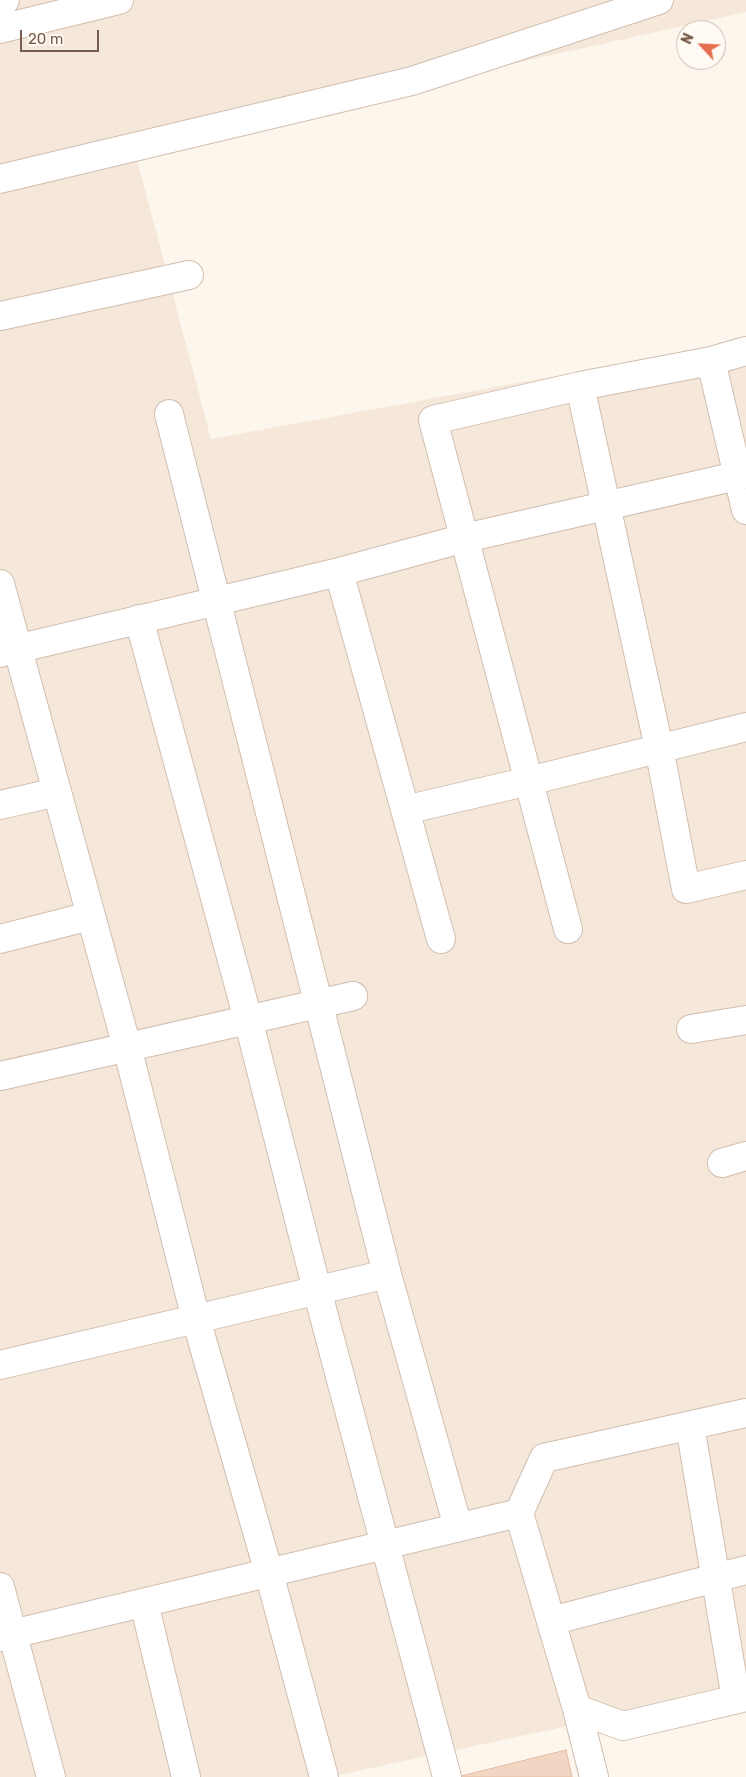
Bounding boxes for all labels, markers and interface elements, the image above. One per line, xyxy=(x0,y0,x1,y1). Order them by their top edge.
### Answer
scale bar xyxy=(22,20,101,52)
north arrow xyxy=(676,20,726,70)
text: 20 m xyxy=(28,30,63,48)
text: N xyxy=(678,31,698,47)

